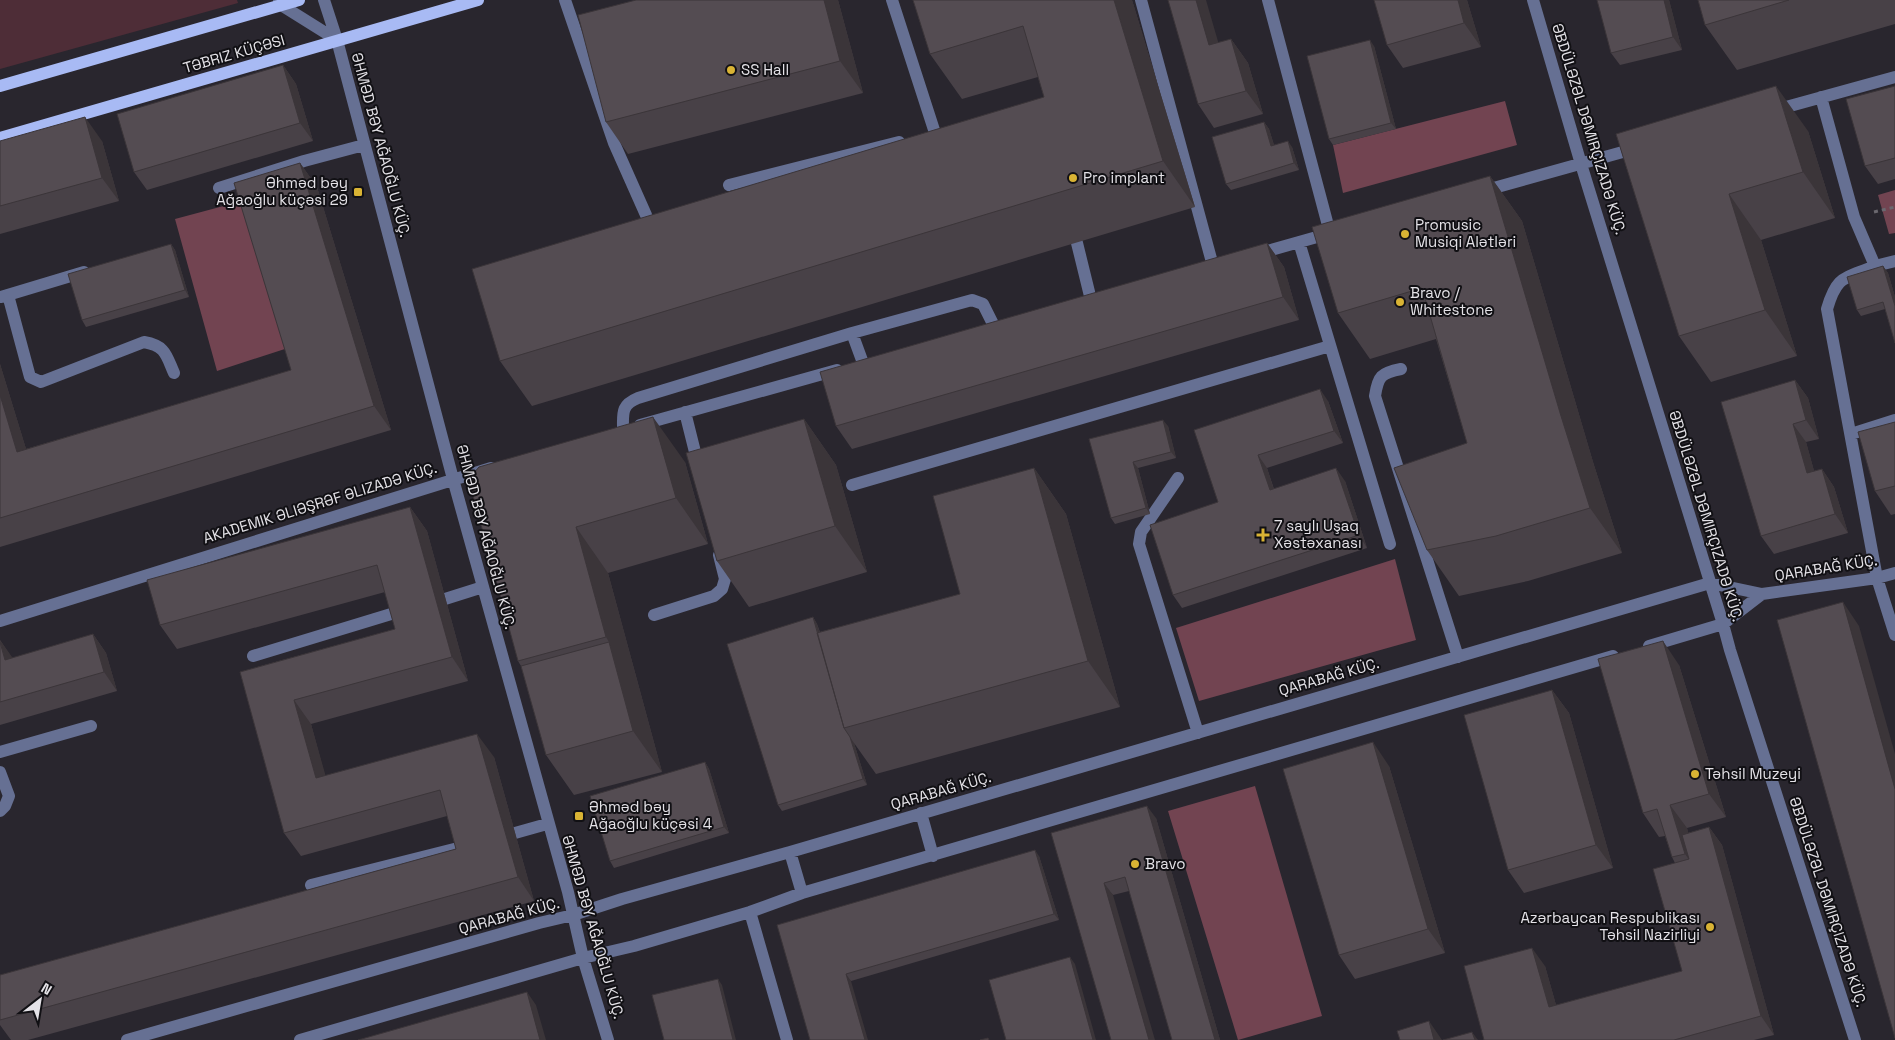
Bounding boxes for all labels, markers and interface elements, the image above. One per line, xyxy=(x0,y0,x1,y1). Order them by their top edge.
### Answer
street label: ƏBDÜLƏZƏL DƏMIRÇIZADƏ KÜÇ. xyxy=(1548,21,1631,237)
street label: TƏBRIZ KÜÇƏSI xyxy=(181,30,287,77)
street label: ƏHMƏD BƏY AĞAOĞLU KÜÇ. xyxy=(348,50,415,239)
place label: SS Hall xyxy=(741,60,789,79)
marker: SS Hall xyxy=(725,64,737,76)
place label: Pro implant xyxy=(1083,168,1165,187)
marker: Pro implant xyxy=(1067,172,1079,184)
place label: Əhməd bəy Ağaoğlu küçəsi 29 xyxy=(216,173,348,209)
marker: Əhməd bəy Ağaoğlu küçəsi 29 xyxy=(352,186,364,198)
place label: Promusic Musiqi Alətləri xyxy=(1415,215,1516,251)
marker: Promusic Musiqi Alətləri xyxy=(1399,228,1411,240)
place label: Bravo / Whitestone xyxy=(1410,283,1493,319)
marker: Bravo / Whitestone xyxy=(1394,296,1406,308)
street label: ƏBDÜLƏZƏL DƏMIRÇIZADƏ KÜÇ. xyxy=(1665,408,1748,624)
street label: ƏHMƏD BƏY AĞAOĞLU KÜÇ. xyxy=(453,442,520,631)
street label: AKADEMIK ƏLIƏŞRƏF ƏLIZADƏ KÜÇ. xyxy=(201,458,439,547)
place label: 7 saylı Uşaq Xəstəxanası xyxy=(1274,516,1362,552)
marker: 7 saylı Uşaq Xəstəxanası xyxy=(1256,528,1270,542)
street label: QARABAĞ KÜÇ. xyxy=(1773,550,1879,585)
street label: QARABAĞ KÜÇ. xyxy=(1276,653,1381,700)
place label: Təhsil Muzeyi xyxy=(1705,764,1801,783)
street label: QARABAĞ KÜÇ. xyxy=(888,767,993,814)
marker: Təhsil Muzeyi xyxy=(1689,768,1701,780)
street label: ƏBDÜLƏZƏL DƏMIRÇIZADƏ KÜÇ. xyxy=(1785,794,1871,1009)
place label: Əhməd bəy Ağaoğlu küçəsi 4 xyxy=(589,797,712,833)
marker: Əhməd bəy Ağaoğlu küçəsi 4 xyxy=(573,810,585,822)
street label: ƏHMƏD BƏY AĞAOĞLU KÜÇ. xyxy=(558,833,629,1021)
place label: Bravo xyxy=(1145,854,1186,873)
marker: Bravo xyxy=(1129,858,1141,870)
street label: QARABAĞ KÜÇ. xyxy=(456,893,561,938)
place label: Azərbaycan Respublikası Təhsil Nazirliyi xyxy=(1520,908,1700,944)
marker: Azərbaycan Respublikası Təhsil Nazirliyi xyxy=(1704,921,1716,933)
north arrow xyxy=(15,975,65,1025)
text: N xyxy=(38,979,55,999)

